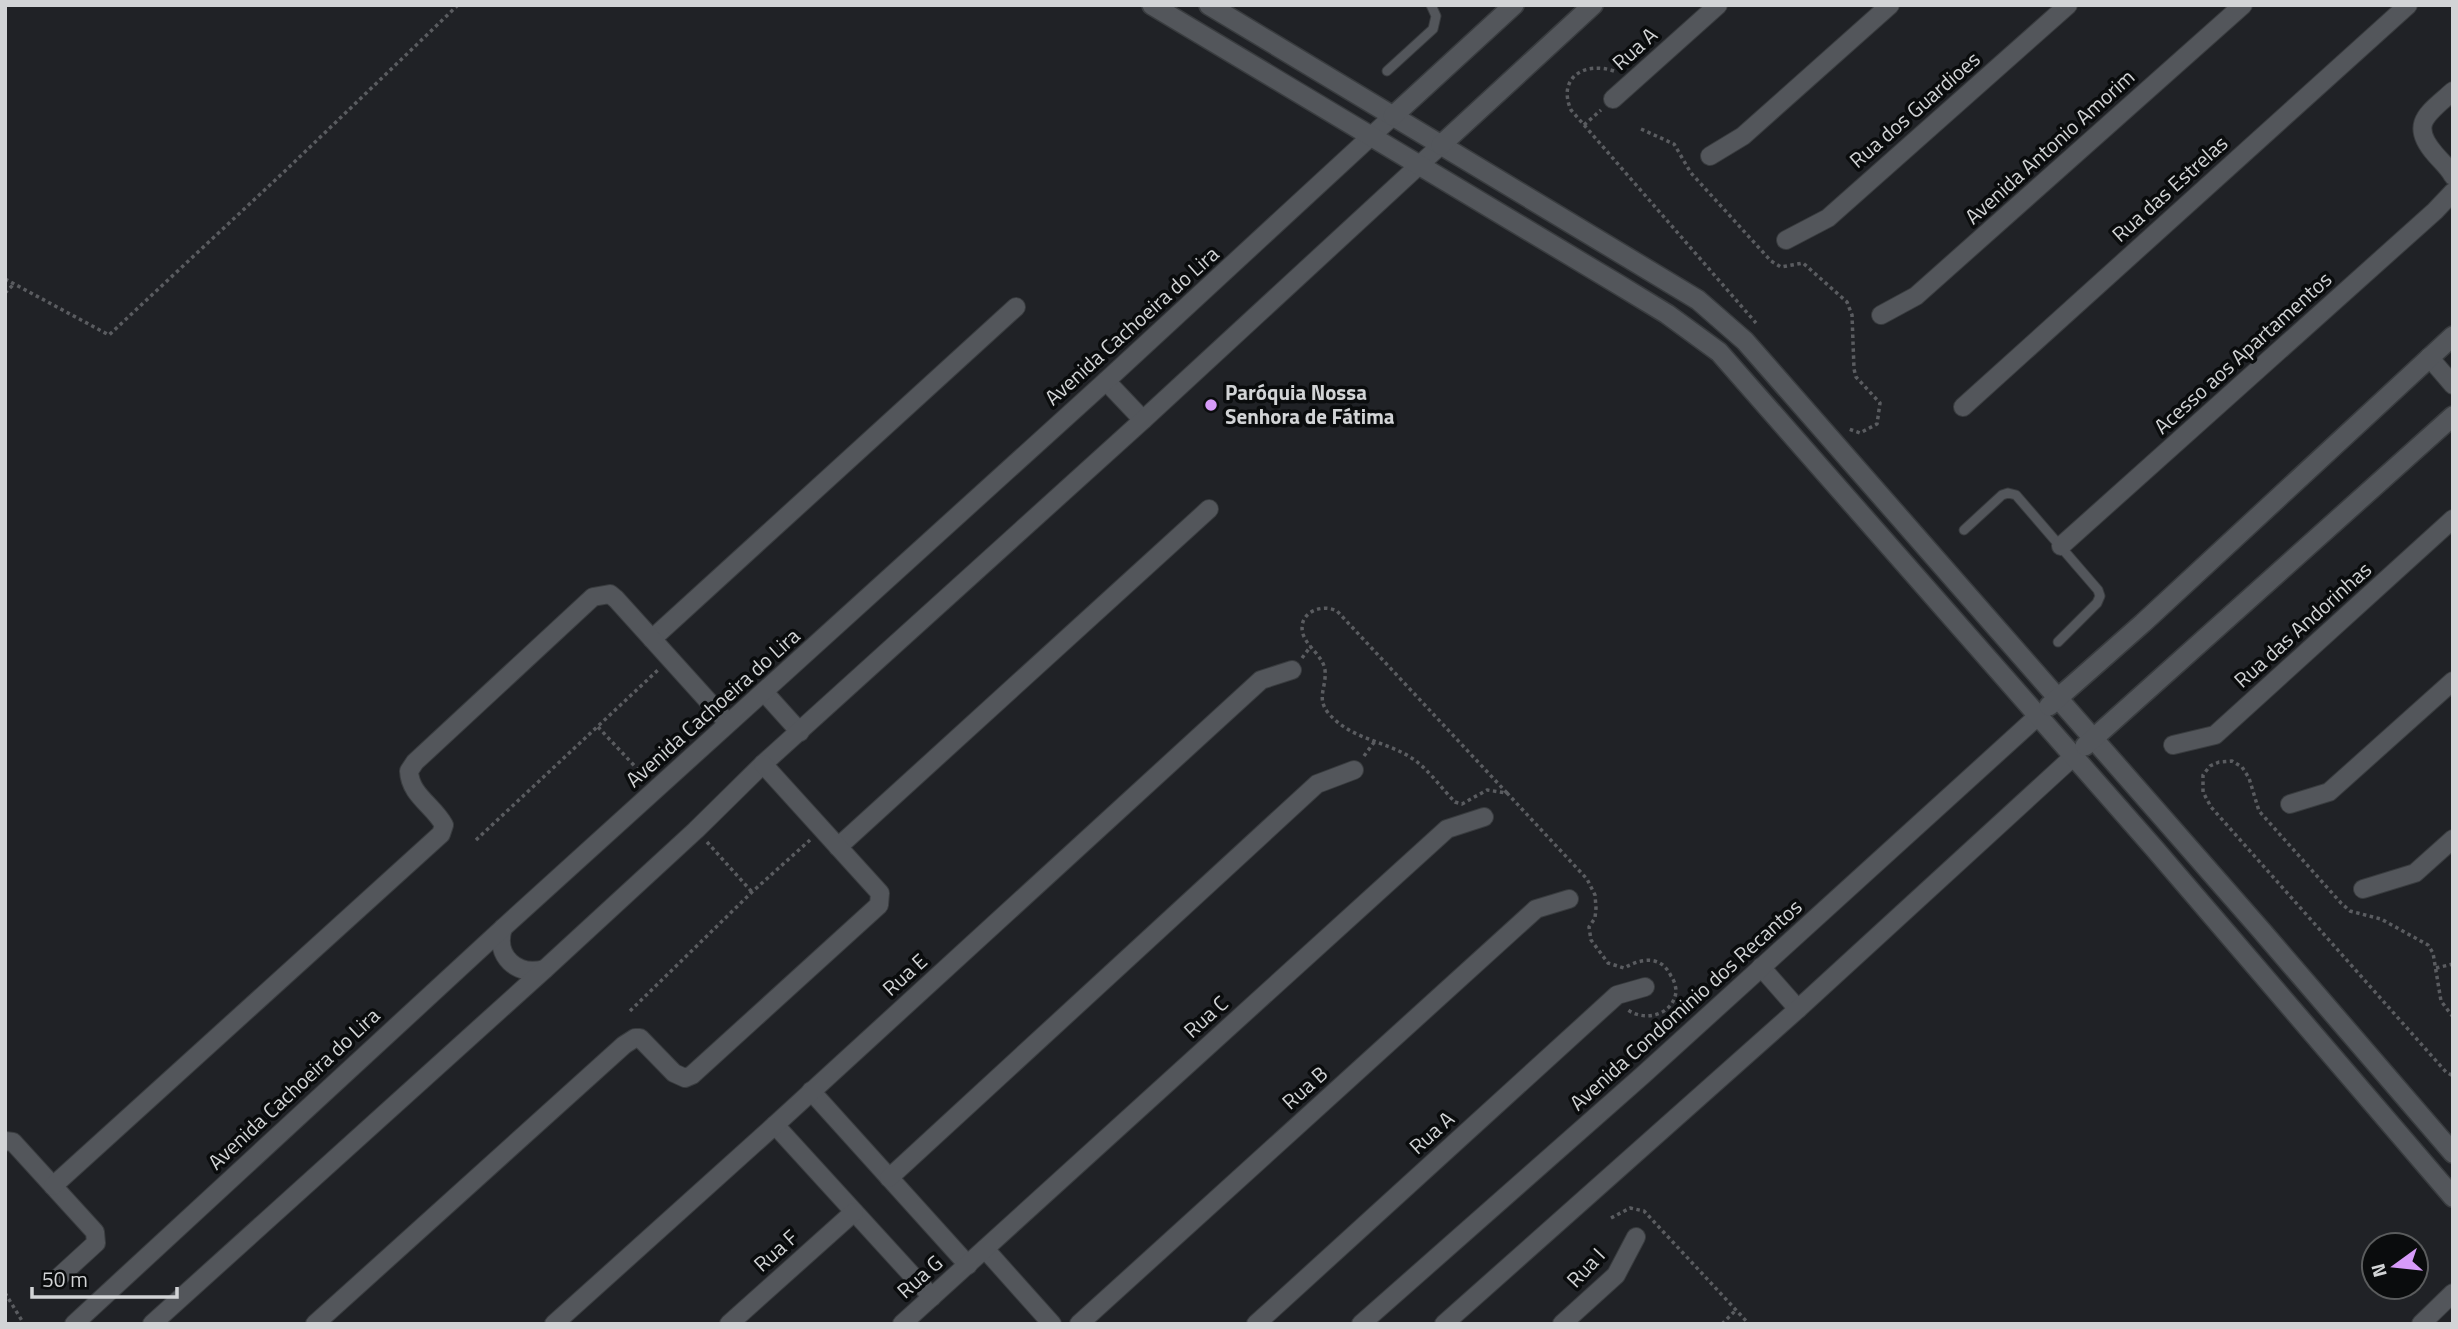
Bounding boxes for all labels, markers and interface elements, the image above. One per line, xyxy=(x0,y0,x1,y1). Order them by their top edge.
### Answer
street label: Rua A xyxy=(1604,19,1665,77)
street label: Rua dos Guardioes xyxy=(1842,43,1987,175)
street label: Avenida Antonio Amorim xyxy=(1957,61,2141,231)
street label: Rua das Estrelas xyxy=(2104,127,2235,249)
street label: Avenida Cachoeira do Lira xyxy=(1037,238,1226,412)
street label: Acesso aos Apartamentos xyxy=(2146,263,2339,441)
place label: Paróquia Nossa Senhora de Fátima xyxy=(1225,376,1395,432)
marker: Paróquia Nossa Senhora de Fátima xyxy=(1203,397,1219,413)
street label: Rua das Andorinhas xyxy=(2226,554,2378,695)
street label: Avenida Cachoeira do Lira xyxy=(618,620,807,794)
street label: Avenida Condominio dos Recantos xyxy=(1562,891,1809,1118)
street label: Rua E xyxy=(875,945,934,1003)
street label: Rua C xyxy=(1176,987,1235,1045)
street label: Avenida Cachoeira do Lira xyxy=(200,999,387,1177)
street label: Rua B xyxy=(1274,1058,1334,1117)
street label: Rua A xyxy=(1401,1103,1462,1161)
street label: Rua F xyxy=(746,1222,805,1279)
north arrow xyxy=(2360,1231,2430,1301)
street label: Rua I xyxy=(1558,1240,1612,1294)
street label: Rua G xyxy=(889,1247,949,1306)
scale bar xyxy=(32,1256,177,1300)
text: N xyxy=(2362,1260,2394,1281)
text: 50 m xyxy=(42,1263,88,1295)

